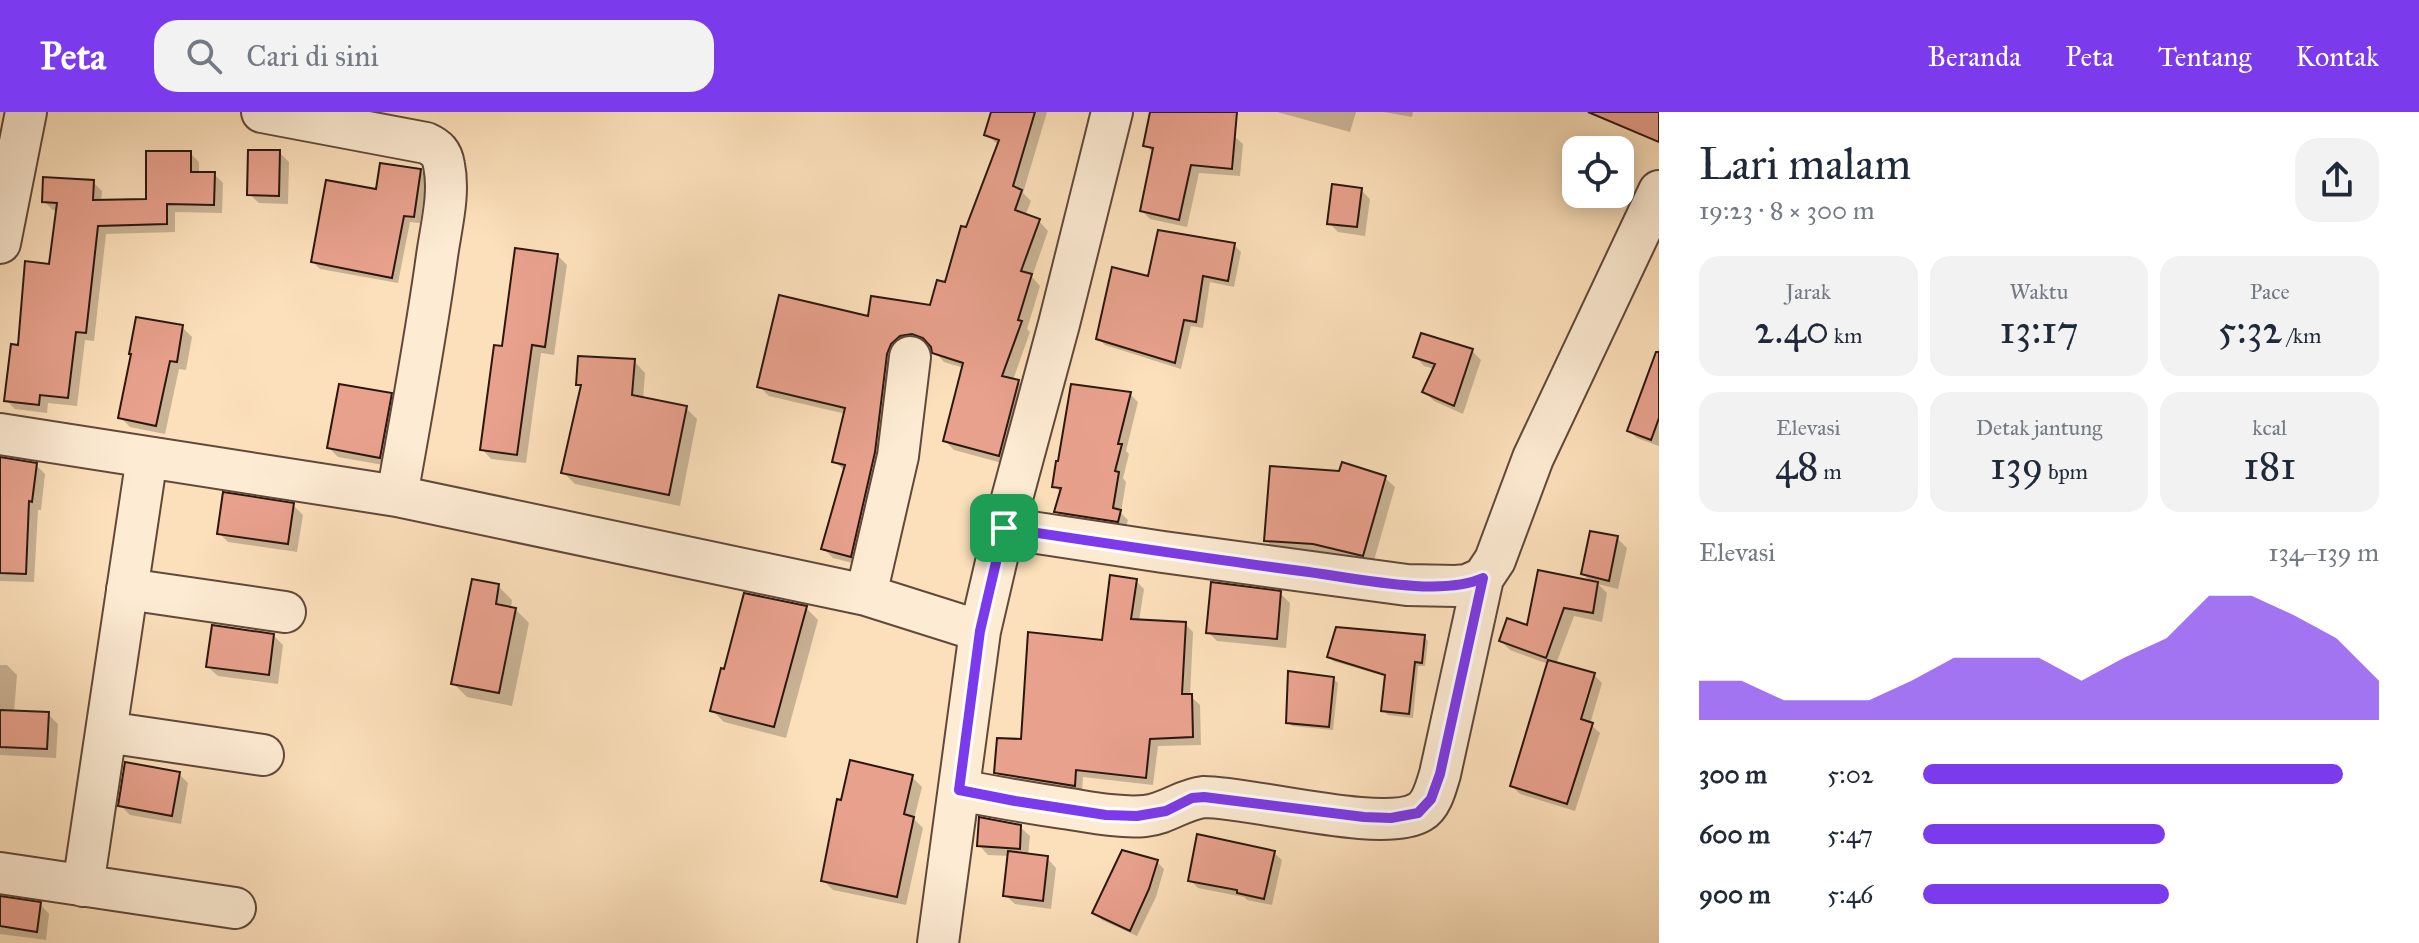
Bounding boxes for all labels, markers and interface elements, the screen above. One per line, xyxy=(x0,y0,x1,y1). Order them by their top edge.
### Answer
search box xyxy=(154,20,714,92)
text: Peta xyxy=(40,33,106,79)
icon: search xyxy=(182,34,226,78)
text: Cari di sini xyxy=(246,38,379,74)
text: Beranda xyxy=(1928,39,2021,74)
text: Peta xyxy=(2065,39,2114,74)
text: Tentang xyxy=(2158,39,2251,74)
text: Kontak xyxy=(2295,39,2379,74)
map controls xyxy=(1562,136,1634,208)
button: locate xyxy=(1562,136,1634,208)
text: Lari malam xyxy=(1699,137,1911,191)
button: share xyxy=(2295,138,2379,222)
text: 19:23 · 8 × 300 m xyxy=(1699,194,1875,226)
text: Jarak xyxy=(1786,278,1831,305)
text: Waktu xyxy=(2010,278,2068,305)
text: Pace xyxy=(2250,278,2290,305)
text: 2.40 xyxy=(1754,305,1829,354)
text: 13:17 xyxy=(1999,305,2079,354)
text: 5:32 xyxy=(2218,305,2282,354)
text: km xyxy=(1829,322,1862,349)
text: /km xyxy=(2282,322,2322,349)
text: Elevasi xyxy=(1776,414,1841,441)
text: Detak jantung xyxy=(1976,414,2102,441)
text: kcal xyxy=(2252,414,2287,441)
text: 48 xyxy=(1775,441,1818,490)
text: 139 xyxy=(1990,441,2043,490)
text: 181 xyxy=(2243,441,2296,490)
text: m xyxy=(1818,458,1842,485)
text: bpm xyxy=(2043,458,2088,485)
pin xyxy=(970,494,1038,562)
icon: arrive xyxy=(982,506,1026,550)
text: Elevasi xyxy=(1699,536,1775,568)
text: 134–139 m xyxy=(2268,536,2379,568)
text: 300 m xyxy=(1699,758,1767,790)
text: 5:02 xyxy=(1827,758,1874,790)
text: 600 m xyxy=(1699,818,1770,850)
text: 5:47 xyxy=(1827,818,1873,850)
text: 900 m xyxy=(1699,878,1771,910)
text: 5:46 xyxy=(1827,878,1873,910)

